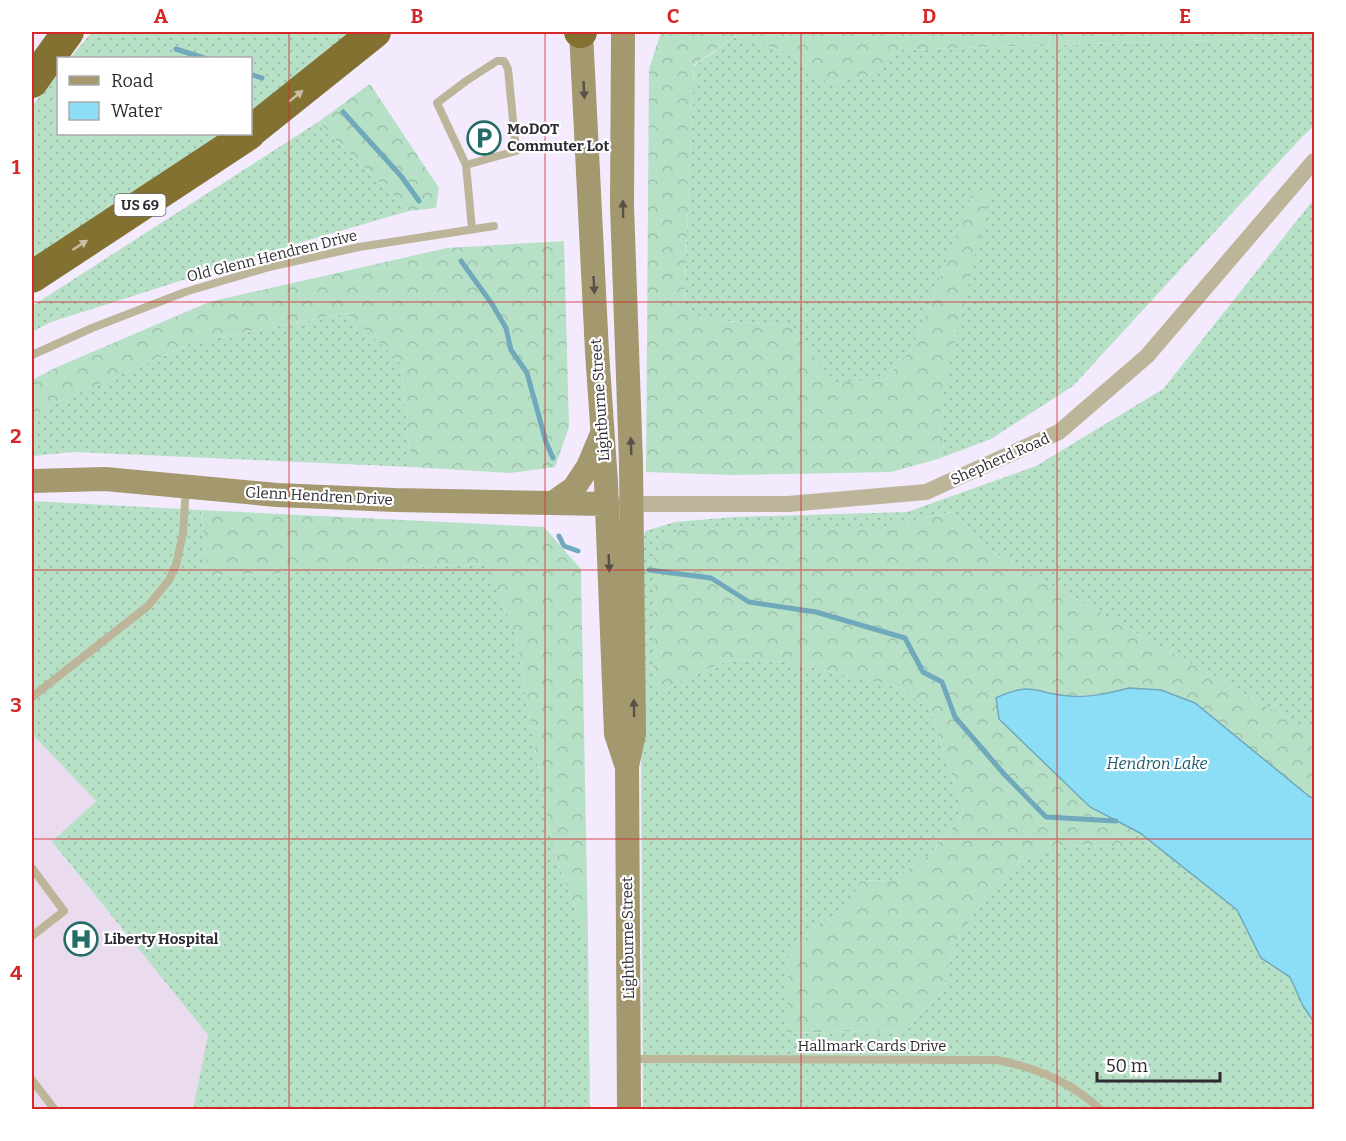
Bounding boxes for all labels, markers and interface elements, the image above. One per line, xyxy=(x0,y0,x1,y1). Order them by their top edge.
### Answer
text: A xyxy=(154,4,169,28)
text: B xyxy=(411,4,424,28)
text: C xyxy=(667,4,679,28)
text: D xyxy=(922,4,936,28)
text: E xyxy=(1179,4,1191,28)
legend xyxy=(57,57,252,135)
text: Road xyxy=(111,70,154,92)
one-way arrow xyxy=(579,80,588,99)
one-way arrow xyxy=(288,90,303,103)
text: Water xyxy=(111,100,162,122)
parking icon: MoDOT Commuter Lot xyxy=(466,120,502,156)
place label: MoDOT Commuter Lot xyxy=(507,120,609,155)
text: 1 xyxy=(12,155,21,179)
road number: US 69 xyxy=(114,194,166,216)
one-way arrow xyxy=(618,200,627,219)
street label: Old Glenn Hendren Drive xyxy=(185,226,359,286)
one-way arrow xyxy=(72,239,89,250)
one-way arrow xyxy=(589,275,598,294)
street label: Lightburne Street xyxy=(587,338,613,462)
text: 2 xyxy=(10,424,22,448)
street label: Shepherd Road xyxy=(948,429,1052,489)
one-way arrow xyxy=(626,436,636,455)
street label: Glenn Hendren Drive xyxy=(245,483,393,509)
one-way arrow xyxy=(605,553,614,572)
text: 3 xyxy=(10,693,22,717)
one-way arrow xyxy=(629,699,639,718)
water label: Hendron Lake xyxy=(1107,754,1207,773)
street label: Lightburne Street xyxy=(618,876,638,1000)
hospital icon: Liberty Hospital xyxy=(63,921,99,957)
place label: Liberty Hospital xyxy=(104,930,219,948)
text: 4 xyxy=(10,961,22,985)
street label: Hallmark Cards Drive xyxy=(798,1037,946,1055)
scale bar xyxy=(1097,1045,1220,1083)
text: 50 m xyxy=(1106,1055,1148,1077)

